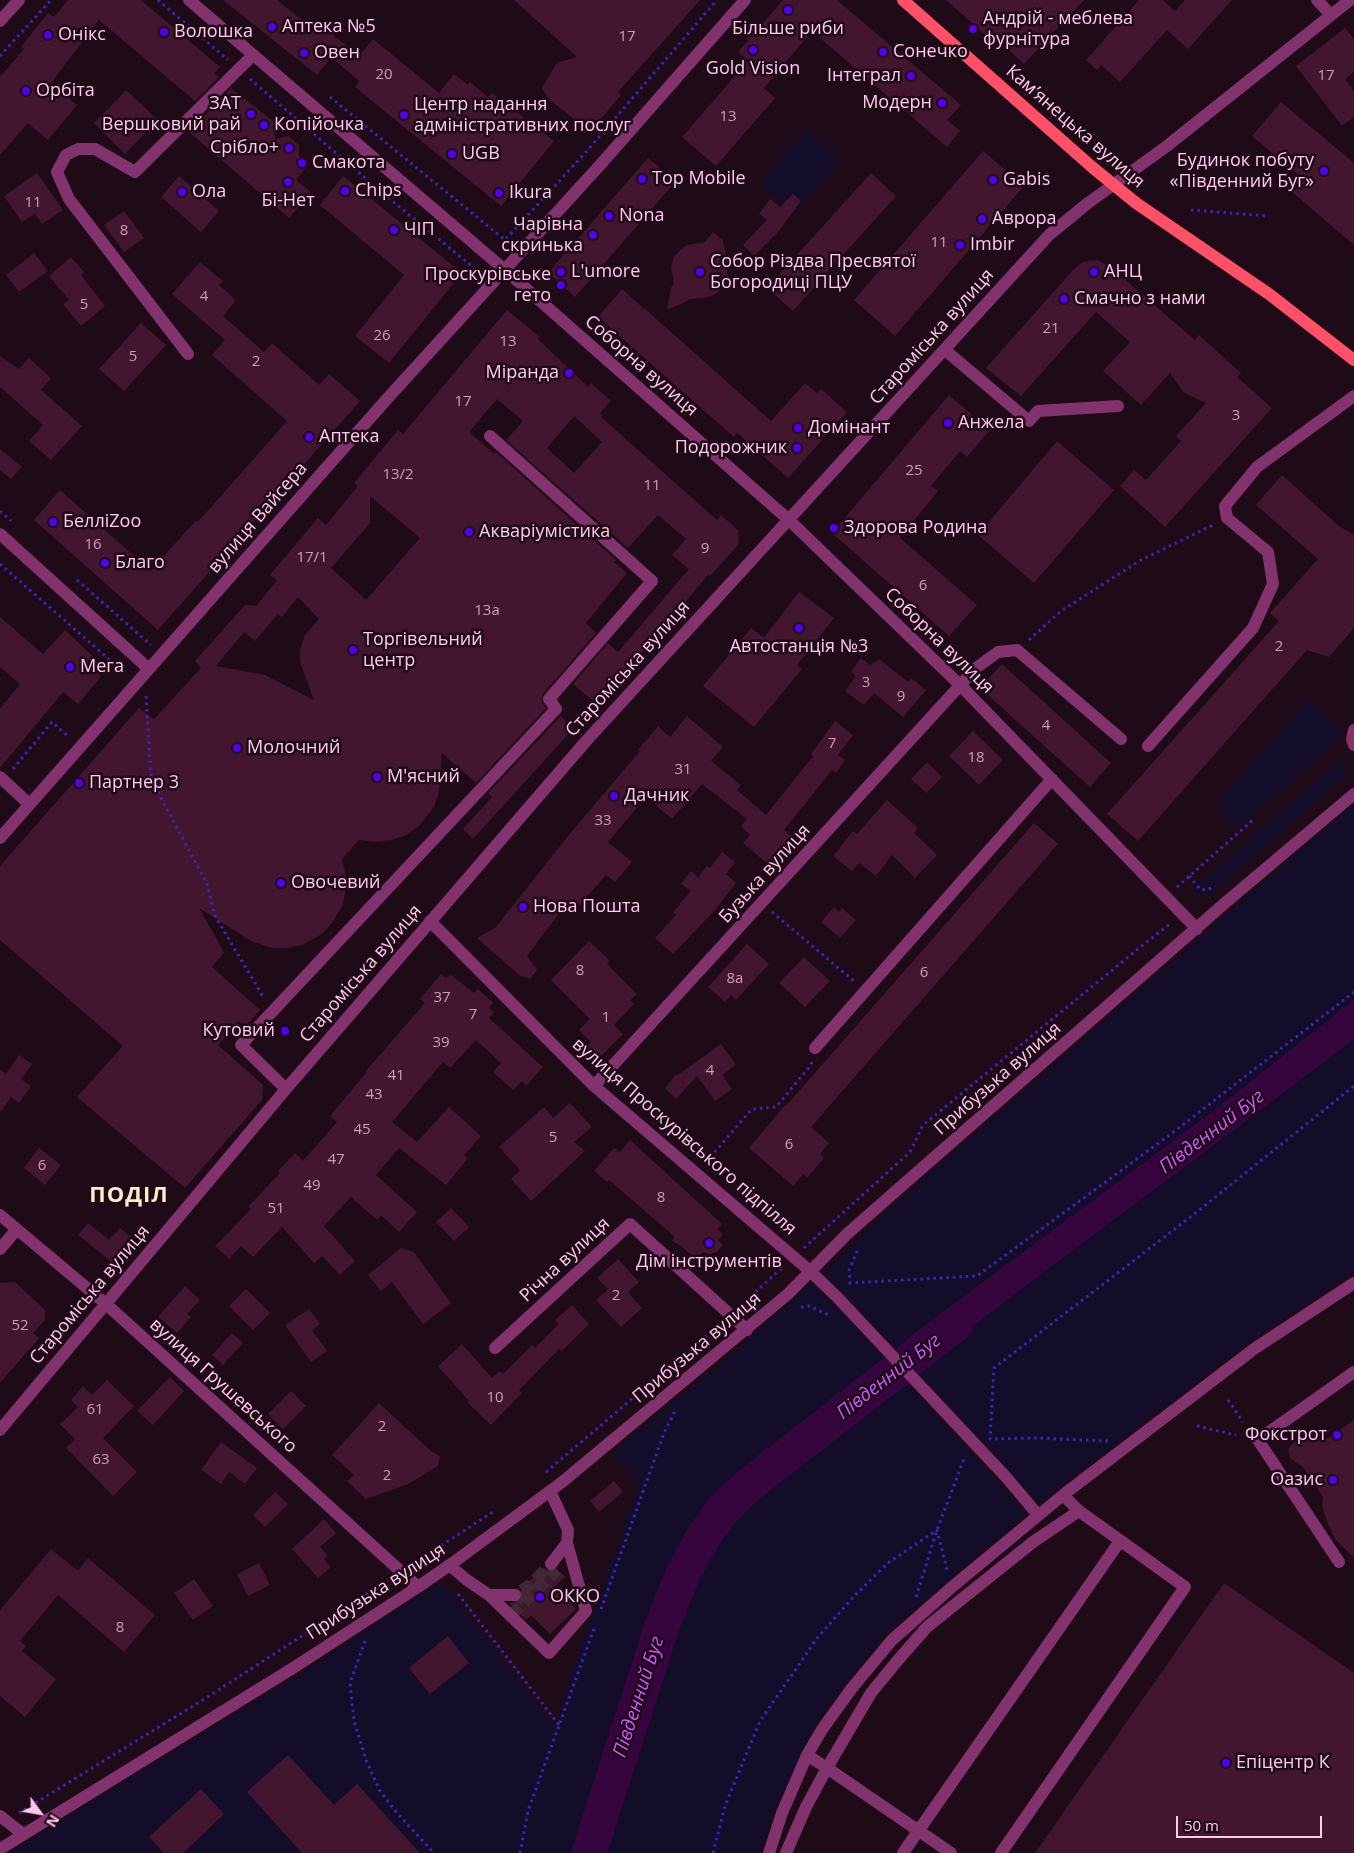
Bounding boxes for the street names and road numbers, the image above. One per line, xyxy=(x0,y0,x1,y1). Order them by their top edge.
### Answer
street label: Камʼянецька вулиця xyxy=(1001,61,1149,193)
street label: Староміська вулиця xyxy=(865,265,999,409)
street label: Соборна вулиця xyxy=(580,311,702,421)
street label: вулиця Вайсера xyxy=(204,458,312,578)
street label: Соборна вулиця xyxy=(880,584,998,698)
street label: Староміська вулиця xyxy=(561,597,695,741)
street label: Бузька вулиця xyxy=(715,820,815,928)
street label: Староміська вулиця xyxy=(295,901,427,1047)
street label: Прибузька вулиця xyxy=(930,1018,1066,1140)
street label: вулиця Проскурівського підпілля xyxy=(568,1034,800,1240)
street label: Річна вулиця xyxy=(516,1213,614,1307)
street label: Староміська вулиця xyxy=(26,1221,154,1369)
street label: Прибузька вулиця xyxy=(628,1288,766,1408)
street label: вулиця Грушевського xyxy=(145,1314,301,1458)
street label: Прибузька вулиця xyxy=(303,1539,449,1645)

